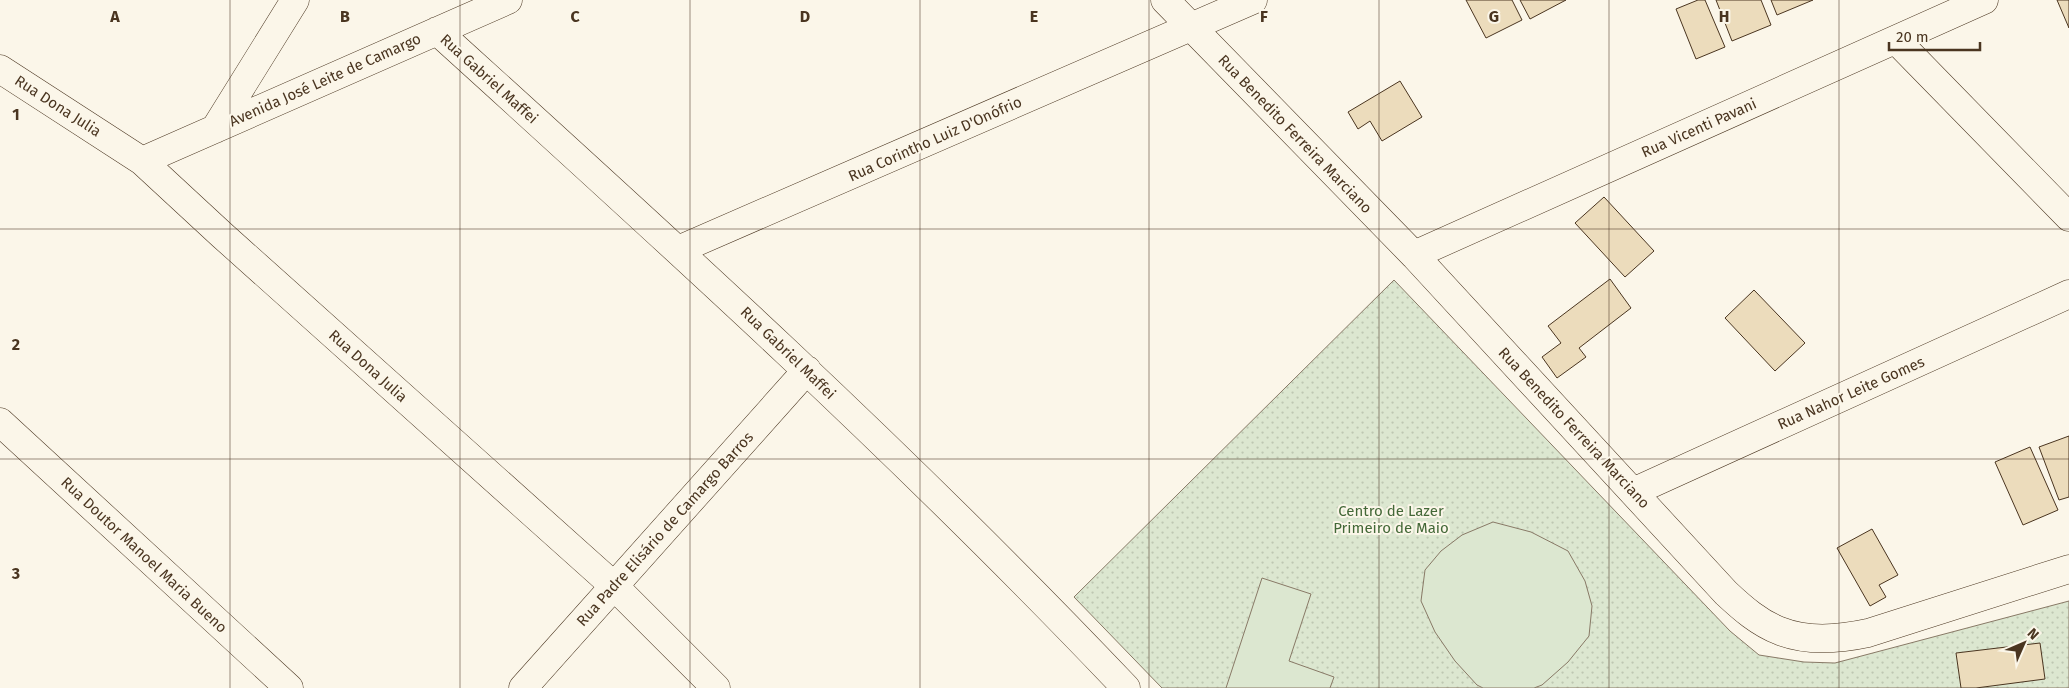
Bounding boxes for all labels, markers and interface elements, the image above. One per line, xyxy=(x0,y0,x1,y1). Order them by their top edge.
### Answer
text: A xyxy=(109,7,120,26)
text: B xyxy=(340,7,350,26)
text: C xyxy=(570,7,580,26)
text: D xyxy=(800,7,810,26)
text: E xyxy=(1030,7,1038,26)
text: F xyxy=(1260,7,1268,26)
text: G xyxy=(1489,7,1499,26)
text: H xyxy=(1719,7,1729,26)
scale bar xyxy=(1889,20,1980,52)
text: 20 m xyxy=(1896,28,1929,46)
street label: Avenida José Leite de Camargo xyxy=(226,29,424,131)
street label: Rua Gabriel Maffei xyxy=(436,30,542,128)
street label: Rua Benedito Ferreira Marciano xyxy=(1214,51,1376,217)
street label: Rua Dona Julia xyxy=(11,71,105,141)
street label: Rua Corintho Luiz D'Onófrio xyxy=(845,93,1025,185)
street label: Rua Vicenti Pavani xyxy=(1639,95,1759,161)
text: 1 xyxy=(12,105,20,124)
street label: Rua Gabriel Maffei xyxy=(737,303,839,403)
street label: Rua Dona Julia xyxy=(325,326,411,406)
text: 2 xyxy=(12,335,20,354)
street label: Rua Benedito Ferreira Marciano xyxy=(1495,344,1653,512)
street label: Rua Nahor Leite Gomes xyxy=(1775,352,1927,434)
street label: Rua Padre Elisário de Camargo Barros xyxy=(573,428,757,630)
street label: Rua Doutor Manoel Maria Bueno xyxy=(57,473,231,637)
park label: Centro de Lazer Primeiro de Maio xyxy=(1333,502,1449,537)
text: 3 xyxy=(11,564,20,583)
north arrow xyxy=(1999,618,2049,668)
text: N xyxy=(2024,625,2042,643)

